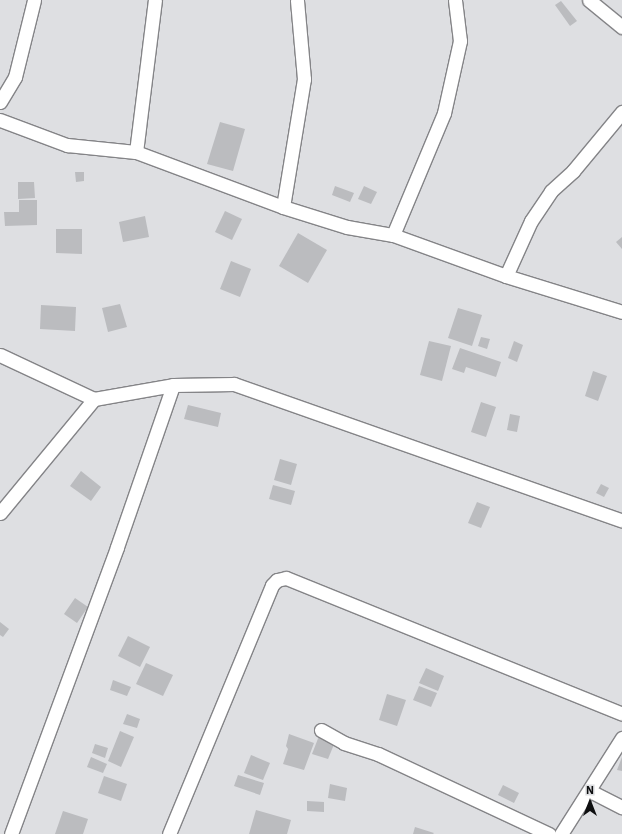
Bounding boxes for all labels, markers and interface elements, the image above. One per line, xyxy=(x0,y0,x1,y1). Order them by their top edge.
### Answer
north arrow xyxy=(570,782,610,822)
text: N xyxy=(586,783,594,797)

